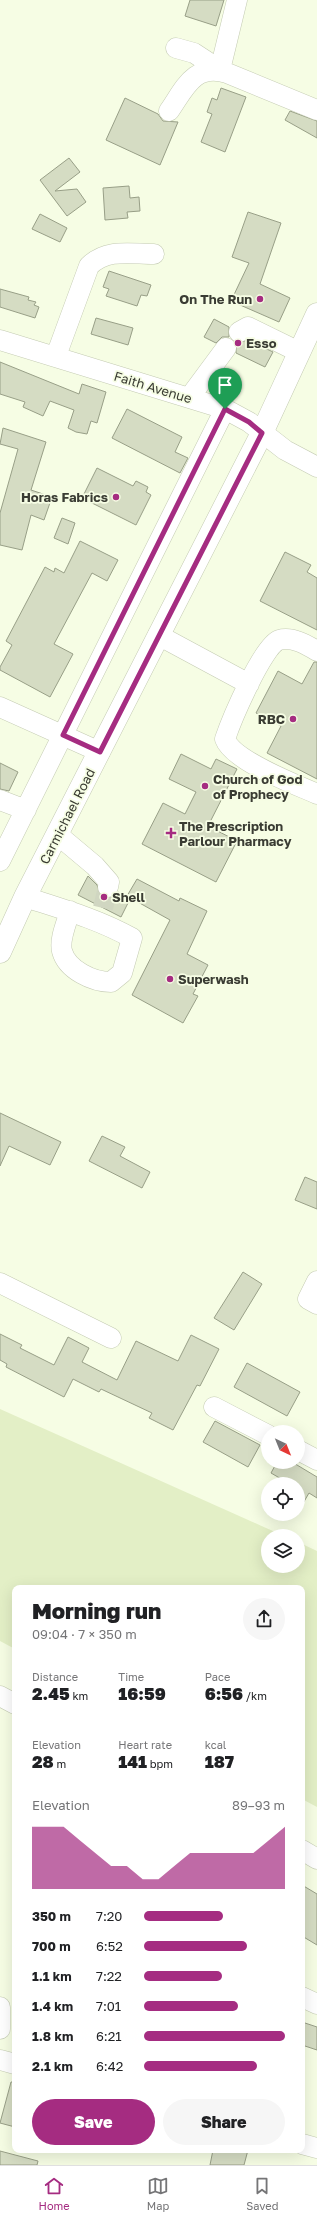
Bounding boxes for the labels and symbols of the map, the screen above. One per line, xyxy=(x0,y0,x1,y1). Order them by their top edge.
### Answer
place label: On The Run xyxy=(179,291,252,307)
marker: On The Run xyxy=(255,294,265,304)
place label: Esso xyxy=(246,335,277,351)
marker: Esso xyxy=(233,338,243,348)
street label: Faith Avenue xyxy=(112,368,194,406)
pin xyxy=(208,368,242,409)
place label: Horas Fabrics xyxy=(21,489,108,505)
marker: Horas Fabrics xyxy=(111,492,121,502)
place label: RBC xyxy=(258,711,285,727)
marker: RBC xyxy=(288,714,298,724)
street label: Carmichael Road xyxy=(36,765,98,867)
place label: Church of God of Prophecy xyxy=(213,771,302,802)
marker: Church of God of Prophecy xyxy=(200,781,210,791)
place label: The Prescription Parlour Pharmacy xyxy=(179,818,292,849)
marker: The Prescription Parlour Pharmacy xyxy=(166,828,176,838)
place label: Shell xyxy=(112,889,146,905)
marker: Shell xyxy=(99,892,109,902)
place label: Superwash xyxy=(178,971,249,987)
marker: Superwash xyxy=(165,974,175,984)
north arrow xyxy=(261,1425,305,1469)

